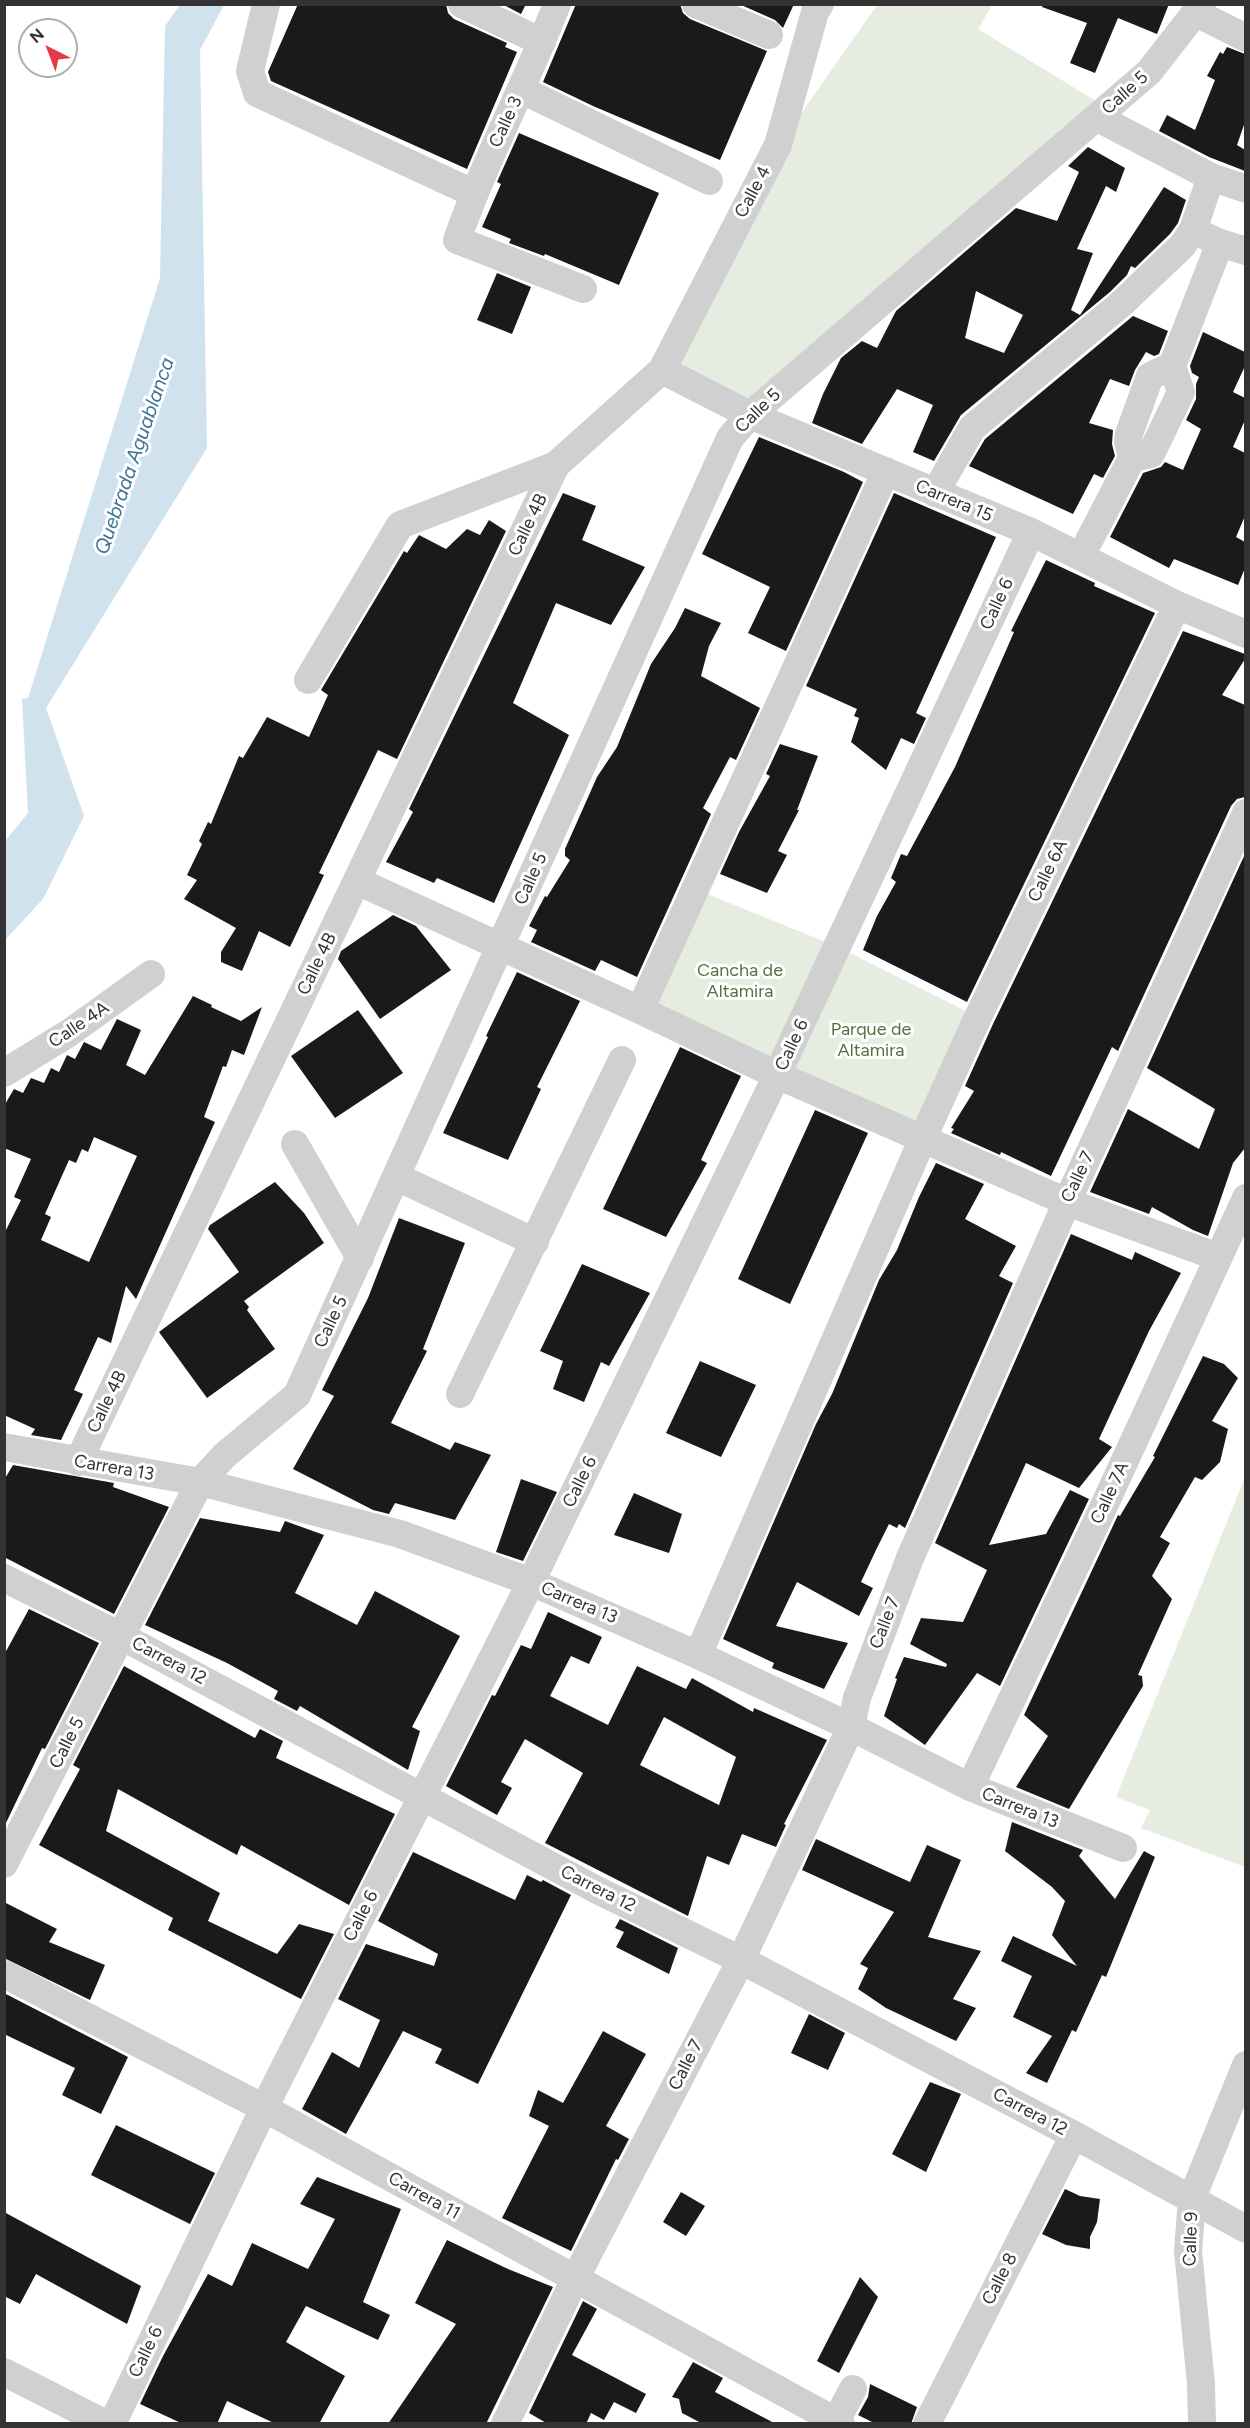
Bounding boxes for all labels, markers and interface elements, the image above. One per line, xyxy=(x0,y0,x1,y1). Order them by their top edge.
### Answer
north arrow xyxy=(18,18,78,78)
text: N xyxy=(26,25,48,47)
street label: Calle 5 xyxy=(1097,67,1153,119)
street label: Calle 3 xyxy=(485,93,527,151)
street label: Calle 4 xyxy=(730,162,776,222)
water label: Quebrada Aguablanca xyxy=(90,355,180,557)
street label: Calle 5 xyxy=(731,384,785,438)
street label: Carrera 15 xyxy=(912,475,996,527)
street label: Calle 4B xyxy=(504,490,552,560)
street label: Calle 6 xyxy=(976,575,1018,633)
street label: Calle 6A xyxy=(1024,836,1072,906)
street label: Calle 5 xyxy=(510,850,552,908)
street label: Calle 4B xyxy=(293,929,341,999)
park label: Cancha de Altamira xyxy=(697,960,783,1002)
street label: Calle 4A xyxy=(45,997,113,1053)
street label: Calle 6 xyxy=(771,1016,813,1074)
park label: Parque de Altamira xyxy=(831,1019,911,1062)
street label: Calle 7 xyxy=(1057,1148,1099,1206)
street label: Calle 5 xyxy=(310,1293,352,1351)
street label: Calle 4B xyxy=(83,1367,131,1437)
street label: Carrera 13 xyxy=(72,1450,156,1486)
street label: Calle 6 xyxy=(558,1453,602,1511)
street label: Calle 7A xyxy=(1086,1458,1134,1528)
street label: Carrera 13 xyxy=(537,1577,621,1629)
street label: Calle 7 xyxy=(865,1594,905,1652)
street label: Carrera 12 xyxy=(128,1632,210,1690)
street label: Calle 5 xyxy=(45,1714,89,1772)
street label: Carrera 13 xyxy=(978,1783,1062,1833)
street label: Carrera 12 xyxy=(557,1861,639,1917)
street label: Calle 6 xyxy=(339,1887,383,1945)
street label: Calle 7 xyxy=(664,2036,708,2094)
street label: Carrera 12 xyxy=(989,2083,1071,2141)
street label: Carrera 11 xyxy=(384,2167,464,2225)
street label: Calle 9 xyxy=(1179,2211,1203,2267)
street label: Calle 8 xyxy=(978,2249,1022,2309)
street label: Calle 6 xyxy=(124,2323,168,2381)

